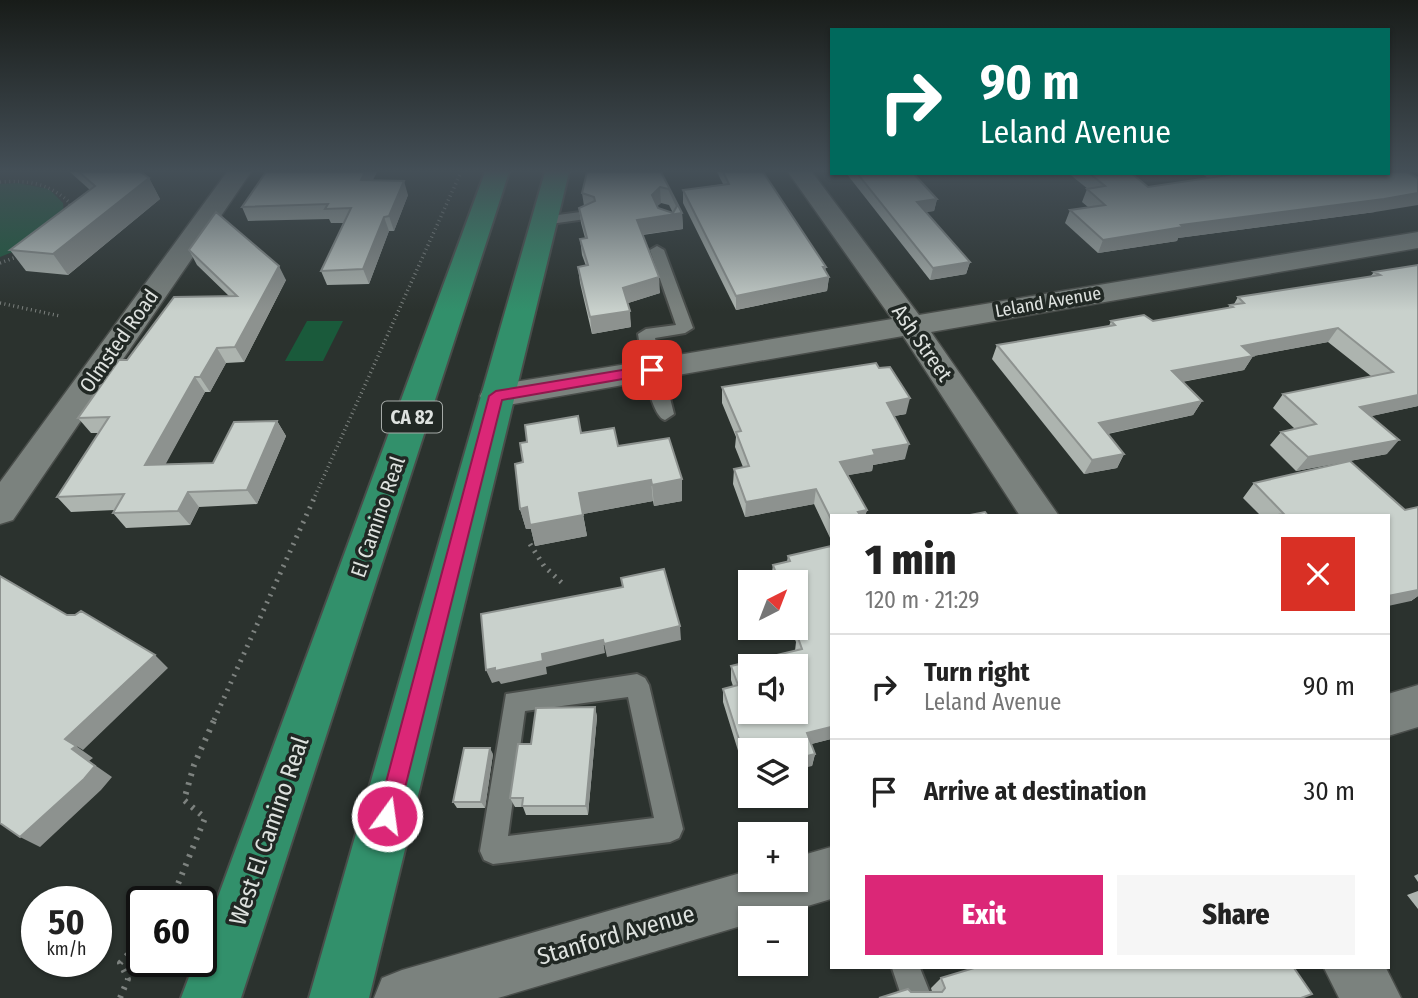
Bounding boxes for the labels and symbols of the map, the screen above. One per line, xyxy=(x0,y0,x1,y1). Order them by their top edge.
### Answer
street label: Leland Avenue xyxy=(993,282,1103,322)
street label: Olmsted Road xyxy=(74,284,164,398)
street label: Ash Street xyxy=(886,300,958,386)
pin xyxy=(622,340,682,400)
road number: CA 82 xyxy=(382,402,442,432)
street label: El Camino Real xyxy=(345,453,411,581)
north arrow xyxy=(738,570,808,640)
street label: West El Camino Real xyxy=(224,733,314,929)
position arrow xyxy=(350,779,424,853)
speed limit sign: 60 xyxy=(126,886,217,977)
street label: Stanford Avenue xyxy=(534,899,698,971)

